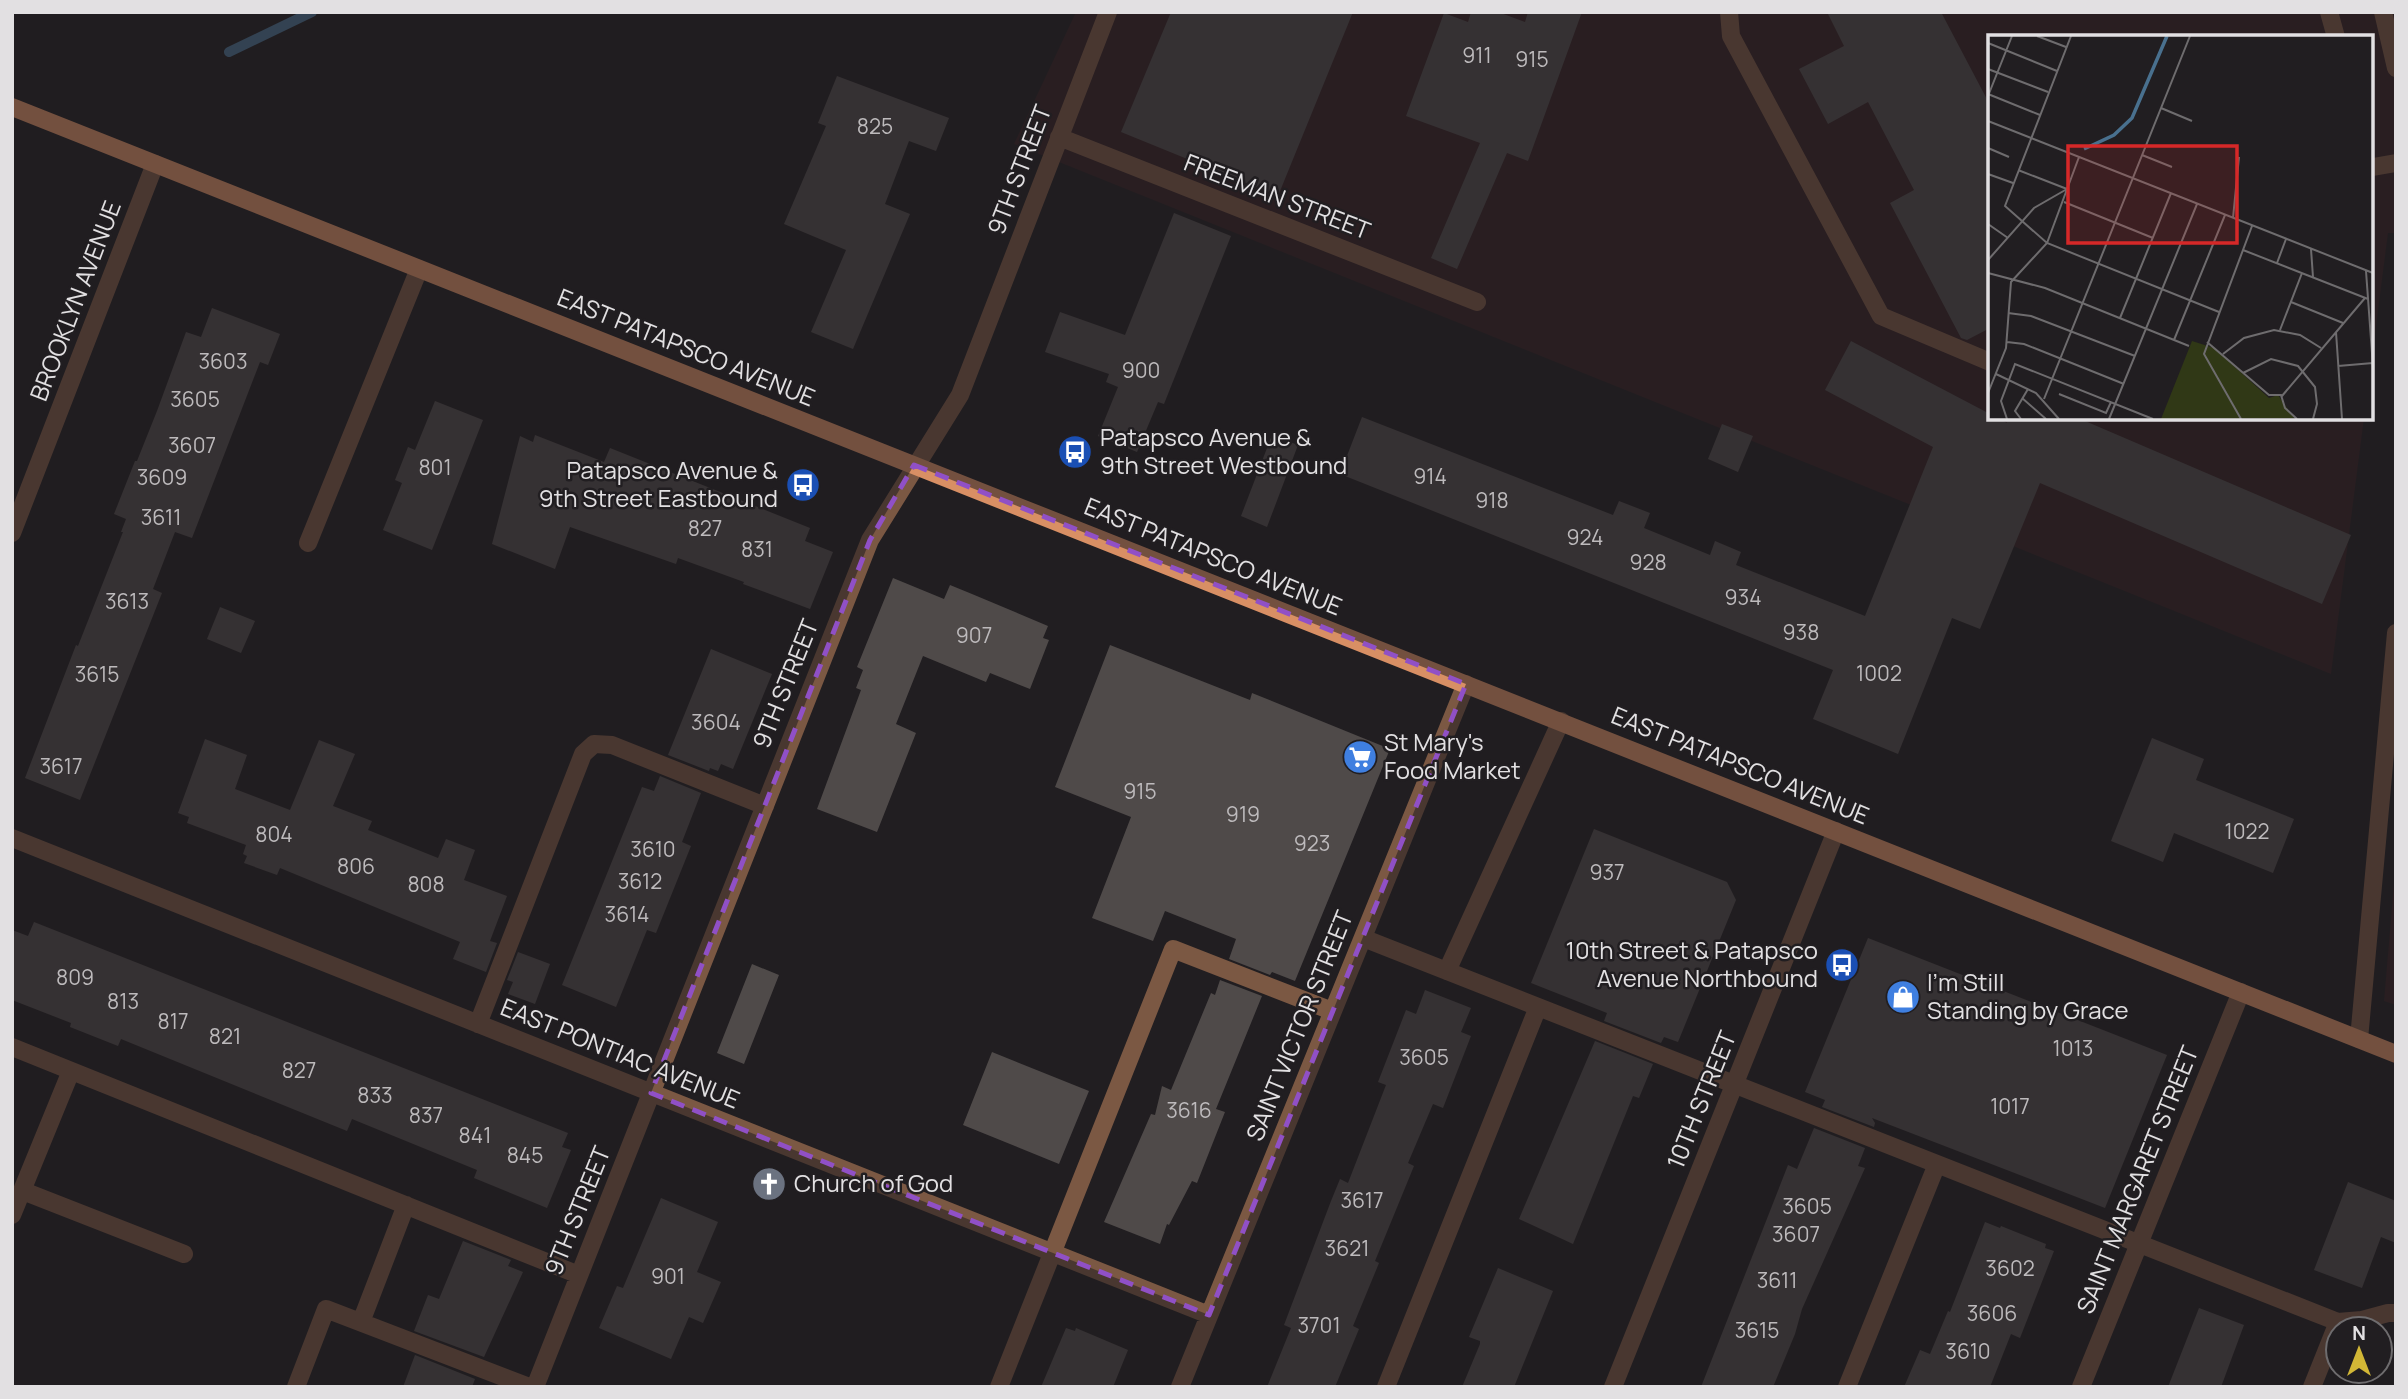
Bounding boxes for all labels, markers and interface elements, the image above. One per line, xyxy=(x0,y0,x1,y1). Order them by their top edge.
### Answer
inset map xyxy=(1988,35,2373,420)
house number: 911 xyxy=(1462,41,1492,69)
house number: 915 xyxy=(1515,45,1549,73)
street label: 9TH STREET xyxy=(979,99,1059,239)
house number: 825 xyxy=(857,112,893,140)
street label: FREEMAN STREET xyxy=(1180,145,1376,247)
street label: BROOKLYN AVENUE xyxy=(21,196,128,405)
street label: EAST PATAPSCO AVENUE xyxy=(553,280,820,413)
house number: 3603 xyxy=(198,347,248,375)
house number: 900 xyxy=(1122,356,1160,384)
house number: 3605 xyxy=(170,385,220,413)
place label: Patapsco Avenue & 9th Street Westbound xyxy=(1100,420,1347,481)
house number: 3607 xyxy=(168,431,216,459)
bus stop icon: Patapsco Avenue & 9th Street Westbound xyxy=(1056,433,1094,471)
house number: 801 xyxy=(418,453,452,481)
place label: Patapsco Avenue & 9th Street Eastbound xyxy=(539,453,778,514)
house number: 914 xyxy=(1413,462,1447,490)
house number: 3609 xyxy=(137,463,187,491)
bus stop icon: Patapsco Avenue & 9th Street Eastbound xyxy=(784,466,822,504)
house number: 918 xyxy=(1475,486,1509,514)
street label: EAST PATAPSCO AVENUE xyxy=(1080,489,1347,622)
house number: 3611 xyxy=(141,503,181,531)
house number: 827 xyxy=(688,514,722,542)
house number: 924 xyxy=(1567,523,1603,551)
house number: 831 xyxy=(741,535,773,563)
house number: 928 xyxy=(1629,548,1667,576)
house number: 934 xyxy=(1724,583,1762,611)
house number: 3613 xyxy=(105,587,149,615)
street label: 9TH STREET xyxy=(744,613,826,753)
house number: 938 xyxy=(1783,618,1819,646)
house number: 907 xyxy=(956,621,992,649)
house number: 1002 xyxy=(1856,659,1902,687)
house number: 3615 xyxy=(75,660,119,688)
street label: EAST PATAPSCO AVENUE xyxy=(1607,698,1874,831)
house number: 3604 xyxy=(691,708,741,736)
place label: St Mary's Food Market xyxy=(1384,725,1521,786)
supermarket icon: St Mary's Food Market xyxy=(1341,738,1379,776)
house number: 3617 xyxy=(39,752,83,780)
house number: 915 xyxy=(1123,777,1157,805)
house number: 919 xyxy=(1226,800,1260,828)
house number: 1022 xyxy=(2225,817,2269,845)
house number: 804 xyxy=(255,820,293,848)
house number: 923 xyxy=(1294,829,1330,857)
house number: 3610 xyxy=(630,835,676,863)
house number: 806 xyxy=(337,852,375,880)
house number: 937 xyxy=(1589,858,1625,886)
house number: 3612 xyxy=(618,867,662,895)
house number: 808 xyxy=(407,870,445,898)
house number: 3614 xyxy=(605,900,649,928)
street label: SAINT VICTOR STREET xyxy=(1237,905,1360,1145)
place label: 10th Street & Patapsco Avenue Northbound xyxy=(1566,933,1818,994)
bus stop icon: 10th Street & Patapsco Avenue Northbound xyxy=(1823,946,1861,984)
house number: 809 xyxy=(56,963,94,991)
place label: I'm Still Standing by Grace xyxy=(1927,965,2128,1026)
shop icon: I'm Still Standing by Grace xyxy=(1884,978,1922,1016)
house number: 813 xyxy=(107,987,139,1015)
street label: EAST PONTIAC AVENUE xyxy=(496,990,745,1116)
house number: 817 xyxy=(158,1007,188,1035)
house number: 821 xyxy=(209,1022,241,1050)
street label: 10TH STREET xyxy=(1658,1025,1743,1173)
house number: 1013 xyxy=(2053,1034,2093,1062)
street label: SAINT MARGARET STREET xyxy=(2068,1040,2206,1318)
house number: 3605 xyxy=(1399,1043,1449,1071)
house number: 827 xyxy=(282,1056,316,1084)
house number: 833 xyxy=(357,1081,393,1109)
house number: 1017 xyxy=(1990,1092,2030,1120)
house number: 3616 xyxy=(1166,1096,1212,1124)
house number: 837 xyxy=(409,1101,443,1129)
house number: 841 xyxy=(459,1121,491,1149)
street label: 9TH STREET xyxy=(536,1140,618,1280)
house number: 845 xyxy=(507,1141,543,1169)
church icon: Church of God xyxy=(750,1165,788,1203)
place label: Church of God xyxy=(794,1166,953,1199)
house number: 3617 xyxy=(1340,1186,1384,1214)
house number: 3605 xyxy=(1782,1192,1832,1220)
house number: 3607 xyxy=(1772,1220,1820,1248)
house number: 3621 xyxy=(1325,1234,1369,1262)
house number: 3602 xyxy=(1985,1254,2035,1282)
house number: 901 xyxy=(651,1262,685,1290)
house number: 3611 xyxy=(1757,1266,1797,1294)
house number: 3606 xyxy=(1967,1299,2017,1327)
house number: 3701 xyxy=(1297,1311,1341,1339)
north arrow xyxy=(2324,1315,2394,1385)
house number: 3615 xyxy=(1735,1316,1779,1344)
text: N xyxy=(2352,1320,2366,1346)
house number: 3610 xyxy=(1945,1337,1991,1365)

